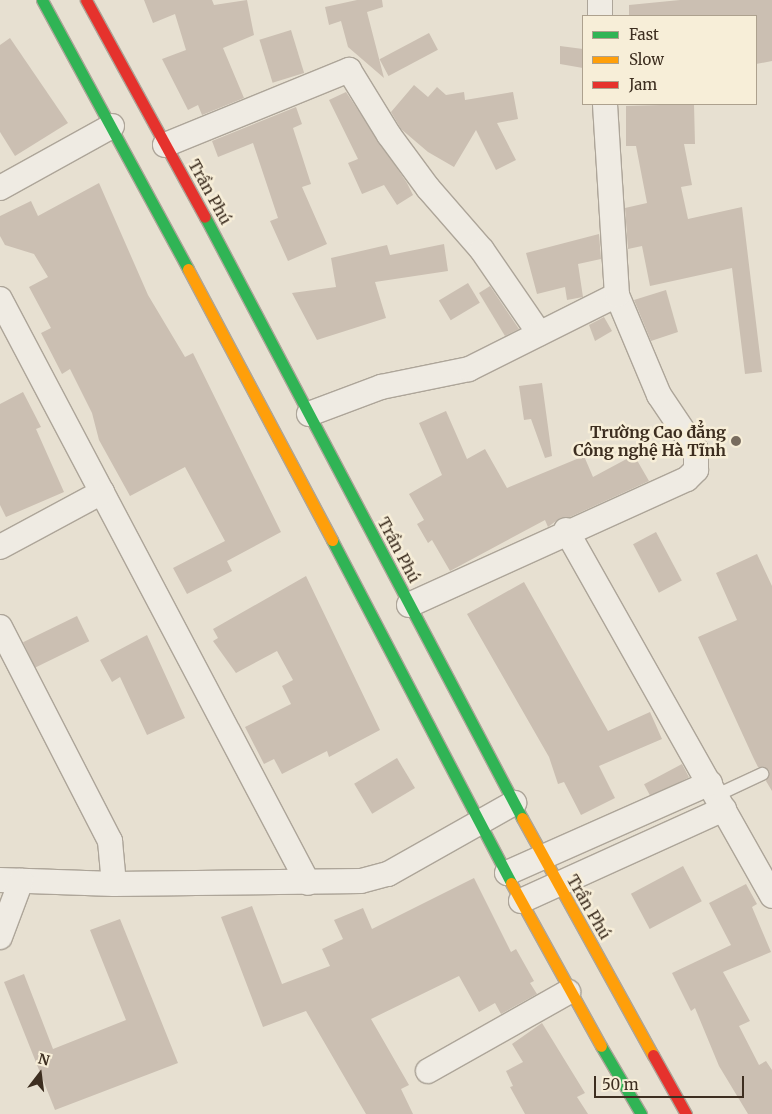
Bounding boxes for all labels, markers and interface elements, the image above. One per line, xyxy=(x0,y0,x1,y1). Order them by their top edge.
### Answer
legend xyxy=(582,15,757,105)
text: Fast xyxy=(629,25,659,44)
text: Slow xyxy=(629,50,664,69)
text: Jam xyxy=(629,75,657,94)
street label: Trần Phú xyxy=(184,156,236,228)
place label: Trường Cao đẳng Công nghệ Hà Tĩnh xyxy=(573,422,726,460)
marker: Trường Cao đẳng Công nghệ Hà Tĩnh xyxy=(730,435,742,447)
street label: Trần Phú xyxy=(374,514,424,586)
street label: Trần Phú xyxy=(563,871,615,943)
north arrow xyxy=(15,1049,65,1099)
text: N xyxy=(36,1049,52,1070)
scale bar xyxy=(597,1066,747,1098)
text: 50 m xyxy=(602,1075,639,1094)

